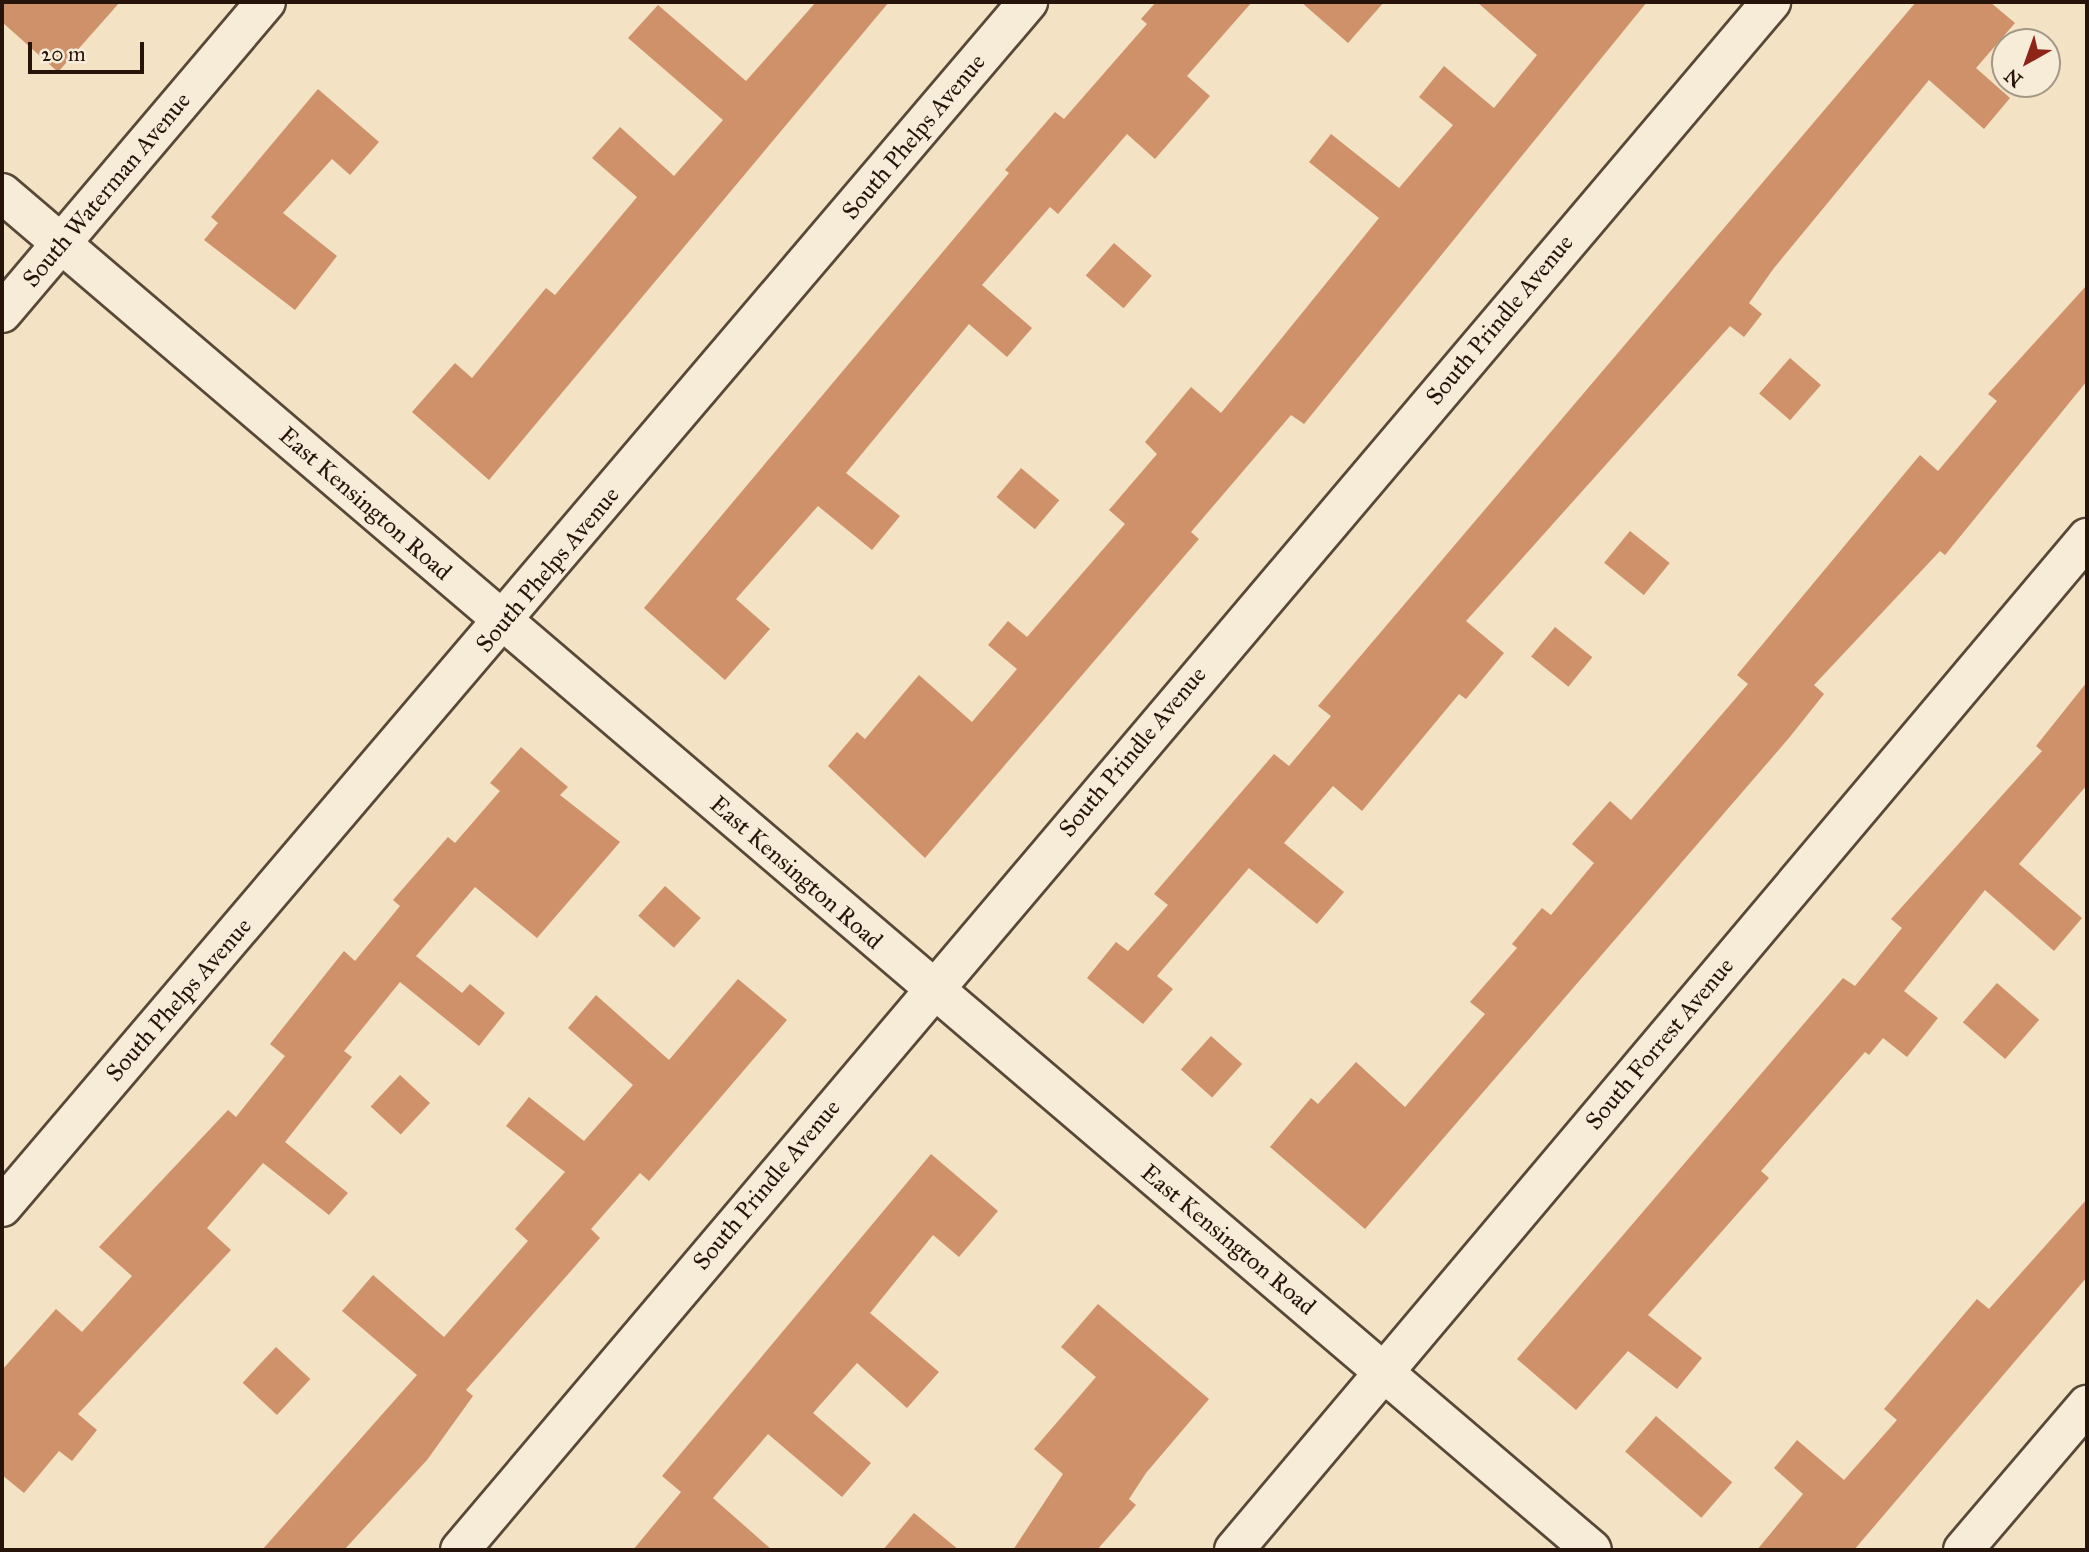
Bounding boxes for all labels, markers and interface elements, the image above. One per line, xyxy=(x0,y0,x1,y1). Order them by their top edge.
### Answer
scale bar xyxy=(32,28,147,72)
north arrow xyxy=(1991,28,2061,98)
text: 20 m xyxy=(41,41,86,67)
street label: South Phelps Avenue xyxy=(836,48,992,226)
text: N xyxy=(2000,64,2027,92)
street label: South Waterman Avenue xyxy=(17,87,197,293)
street label: South Prindle Avenue xyxy=(1420,229,1580,411)
street label: East Kensington Road xyxy=(273,421,457,587)
street label: South Phelps Avenue xyxy=(470,481,626,659)
street label: South Prindle Avenue xyxy=(1053,661,1213,843)
street label: East Kensington Road xyxy=(704,790,888,956)
street label: South Phelps Avenue xyxy=(100,912,258,1088)
street label: South Forrest Avenue xyxy=(1580,952,1740,1136)
street label: South Prindle Avenue xyxy=(687,1094,847,1276)
street label: East Kensington Road xyxy=(1135,1159,1321,1321)

